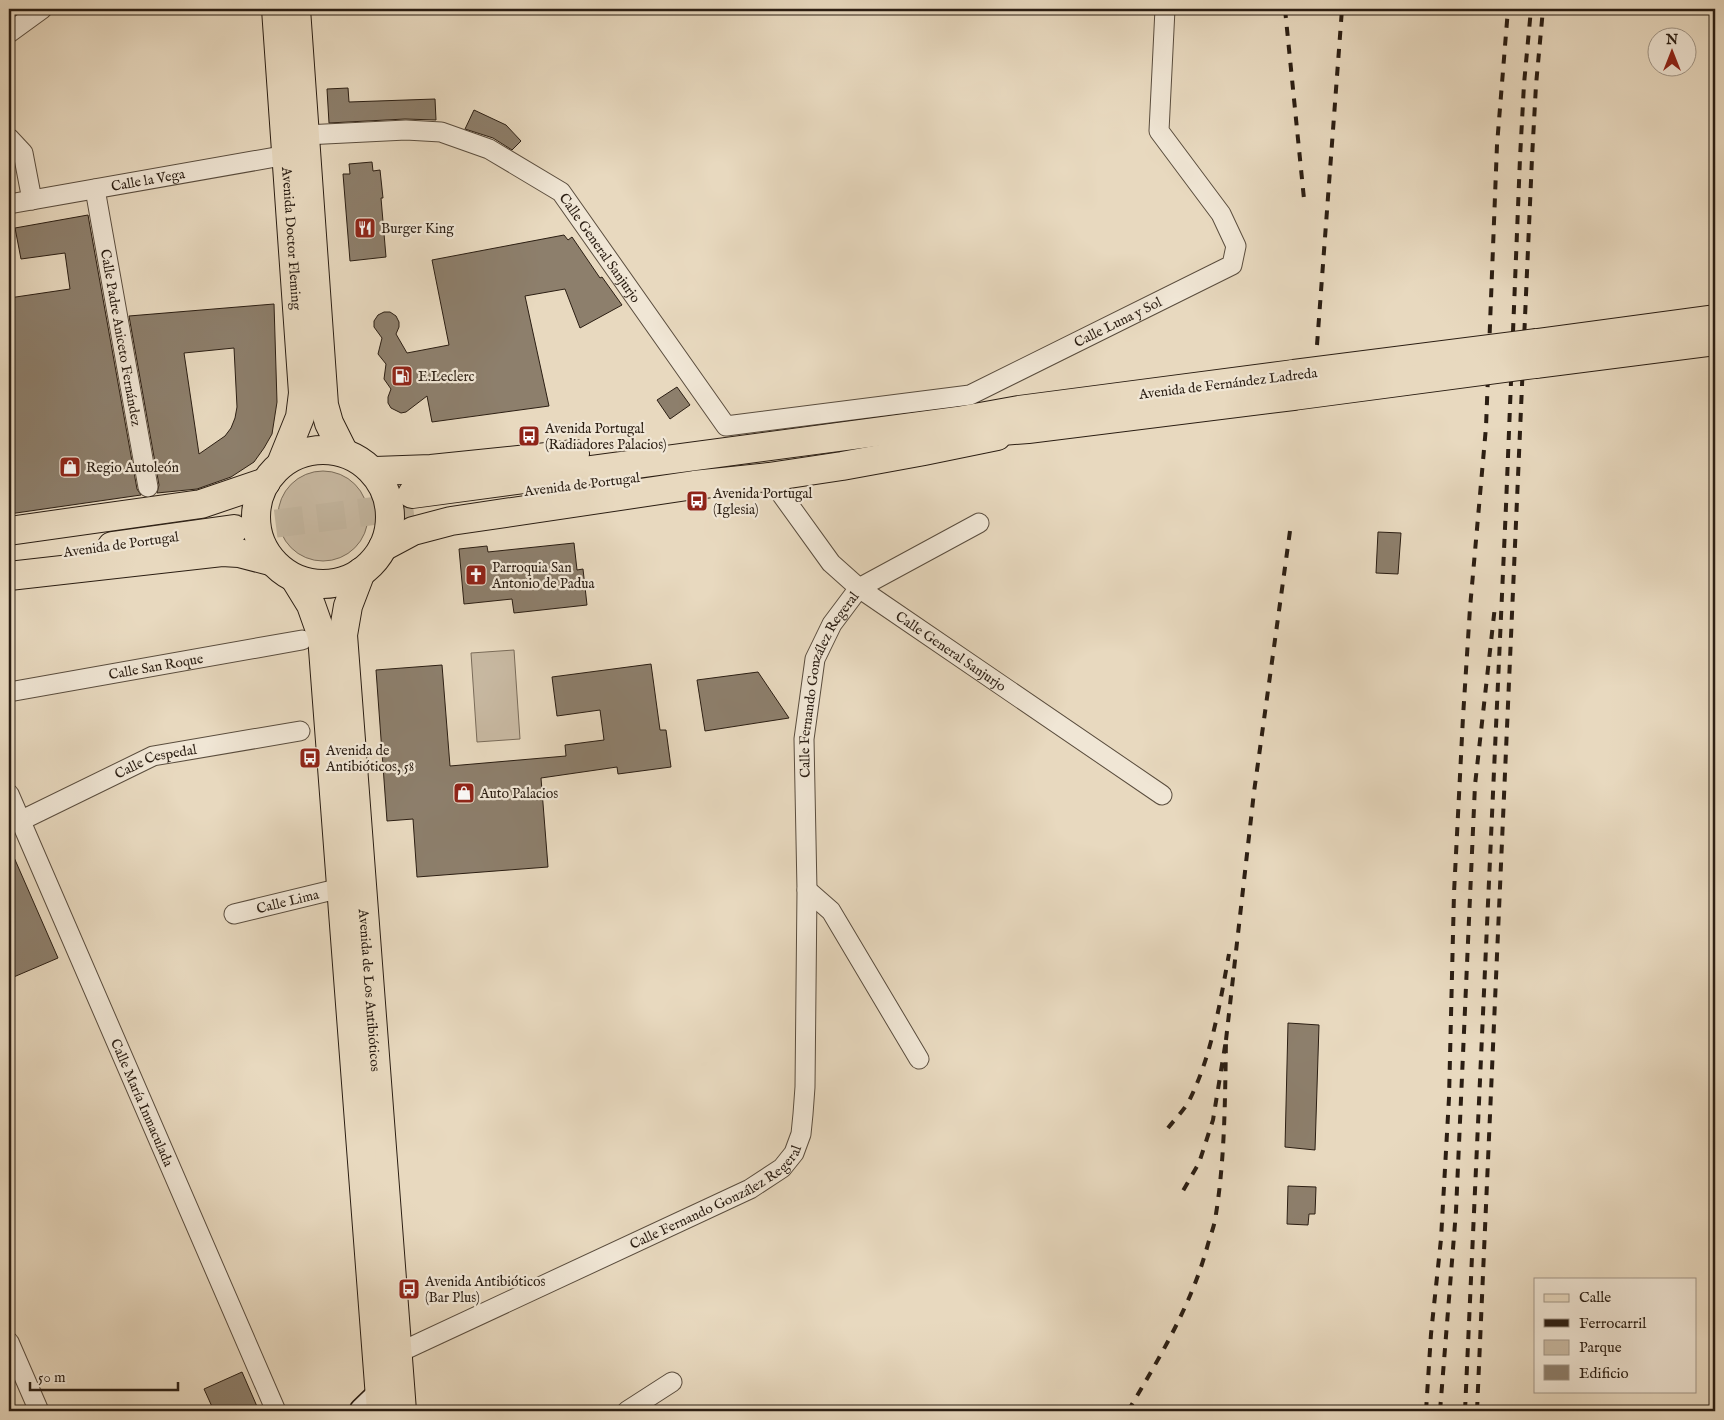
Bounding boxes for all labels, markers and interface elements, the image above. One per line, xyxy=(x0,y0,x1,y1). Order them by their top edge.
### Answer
north arrow xyxy=(1646,28,1696,78)
text: N xyxy=(1665,31,1678,49)
street label: Calle la Vega xyxy=(110,165,187,196)
street label: Avenida Doctor Fleming xyxy=(277,165,305,311)
street label: Calle General Sanjurjo xyxy=(555,190,644,307)
restaurant icon: Burger King xyxy=(353,216,377,240)
place label: Burger King xyxy=(381,220,454,238)
street label: Calle Padre Aniceto Fernández xyxy=(96,248,145,428)
street label: Calle Luna y Sol xyxy=(1071,293,1165,352)
fuel station icon: E.Leclerc xyxy=(390,364,414,388)
street label: Avenida de Fernández Ladreda xyxy=(1137,364,1319,404)
place label: E.Leclerc xyxy=(418,368,475,386)
place label: Avenida Portugal (Radiadores Palacios) xyxy=(544,420,667,454)
bus stop icon: Avenida Portugal (Radiadores Palacios) xyxy=(517,424,541,448)
shop icon: Regio Autoleón xyxy=(58,455,82,479)
place label: Regio Autoleón xyxy=(86,459,180,477)
street label: Avenida de Portugal xyxy=(522,469,641,501)
place label: Avenida Portugal (Iglesia) xyxy=(712,485,813,519)
bus stop icon: Avenida Portugal (Iglesia) xyxy=(685,489,709,513)
street label: Avenida de Portugal xyxy=(61,528,180,562)
place label: Parroquia San Antonio de Padua xyxy=(491,559,596,593)
church icon: Parroquia San Antonio de Padua xyxy=(464,563,488,587)
street label: Calle Fernando González Regeral xyxy=(796,588,863,778)
street label: Calle General Sanjurjo xyxy=(892,608,1010,696)
street label: Calle San Roque xyxy=(107,650,205,684)
street label: Calle Cespedal xyxy=(112,741,198,783)
place label: Avenida de Antibióticos, 58 xyxy=(325,742,414,776)
bus stop icon: Avenida de Antibióticos, 58 xyxy=(298,746,322,770)
shop icon: Auto Palacios xyxy=(452,781,476,805)
place label: Auto Palacios xyxy=(479,785,558,803)
street label: Calle Lima xyxy=(255,885,322,918)
street label: Avenida de Los Antibióticos xyxy=(354,907,384,1072)
street label: Calle María Inmaculada xyxy=(106,1036,177,1170)
street label: Calle Fernando González Regeral xyxy=(627,1143,806,1254)
place label: Avenida Antibióticos (Bar Plus) xyxy=(424,1273,546,1307)
bus stop icon: Avenida Antibióticos (Bar Plus) xyxy=(397,1277,421,1301)
legend xyxy=(1534,1278,1696,1392)
text: Calle xyxy=(1579,1288,1611,1307)
text: Ferrocarril xyxy=(1579,1314,1647,1333)
text: Parque xyxy=(1579,1338,1622,1357)
scale bar xyxy=(30,1360,178,1392)
text: Edificio xyxy=(1579,1364,1629,1383)
text: 50 m xyxy=(38,1368,66,1387)

